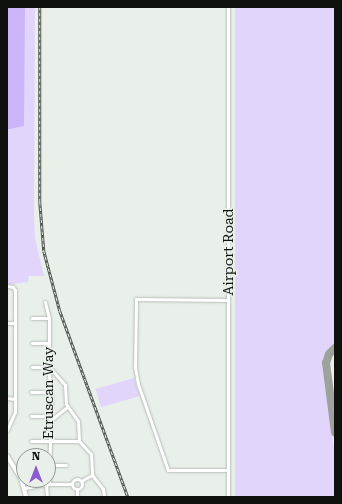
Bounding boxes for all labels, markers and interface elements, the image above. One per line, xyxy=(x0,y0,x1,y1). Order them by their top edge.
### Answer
street label: Airport Road xyxy=(220,209,236,295)
street label: Etruscan Way xyxy=(40,347,56,439)
north arrow xyxy=(16,448,56,488)
text: N xyxy=(32,450,40,463)

